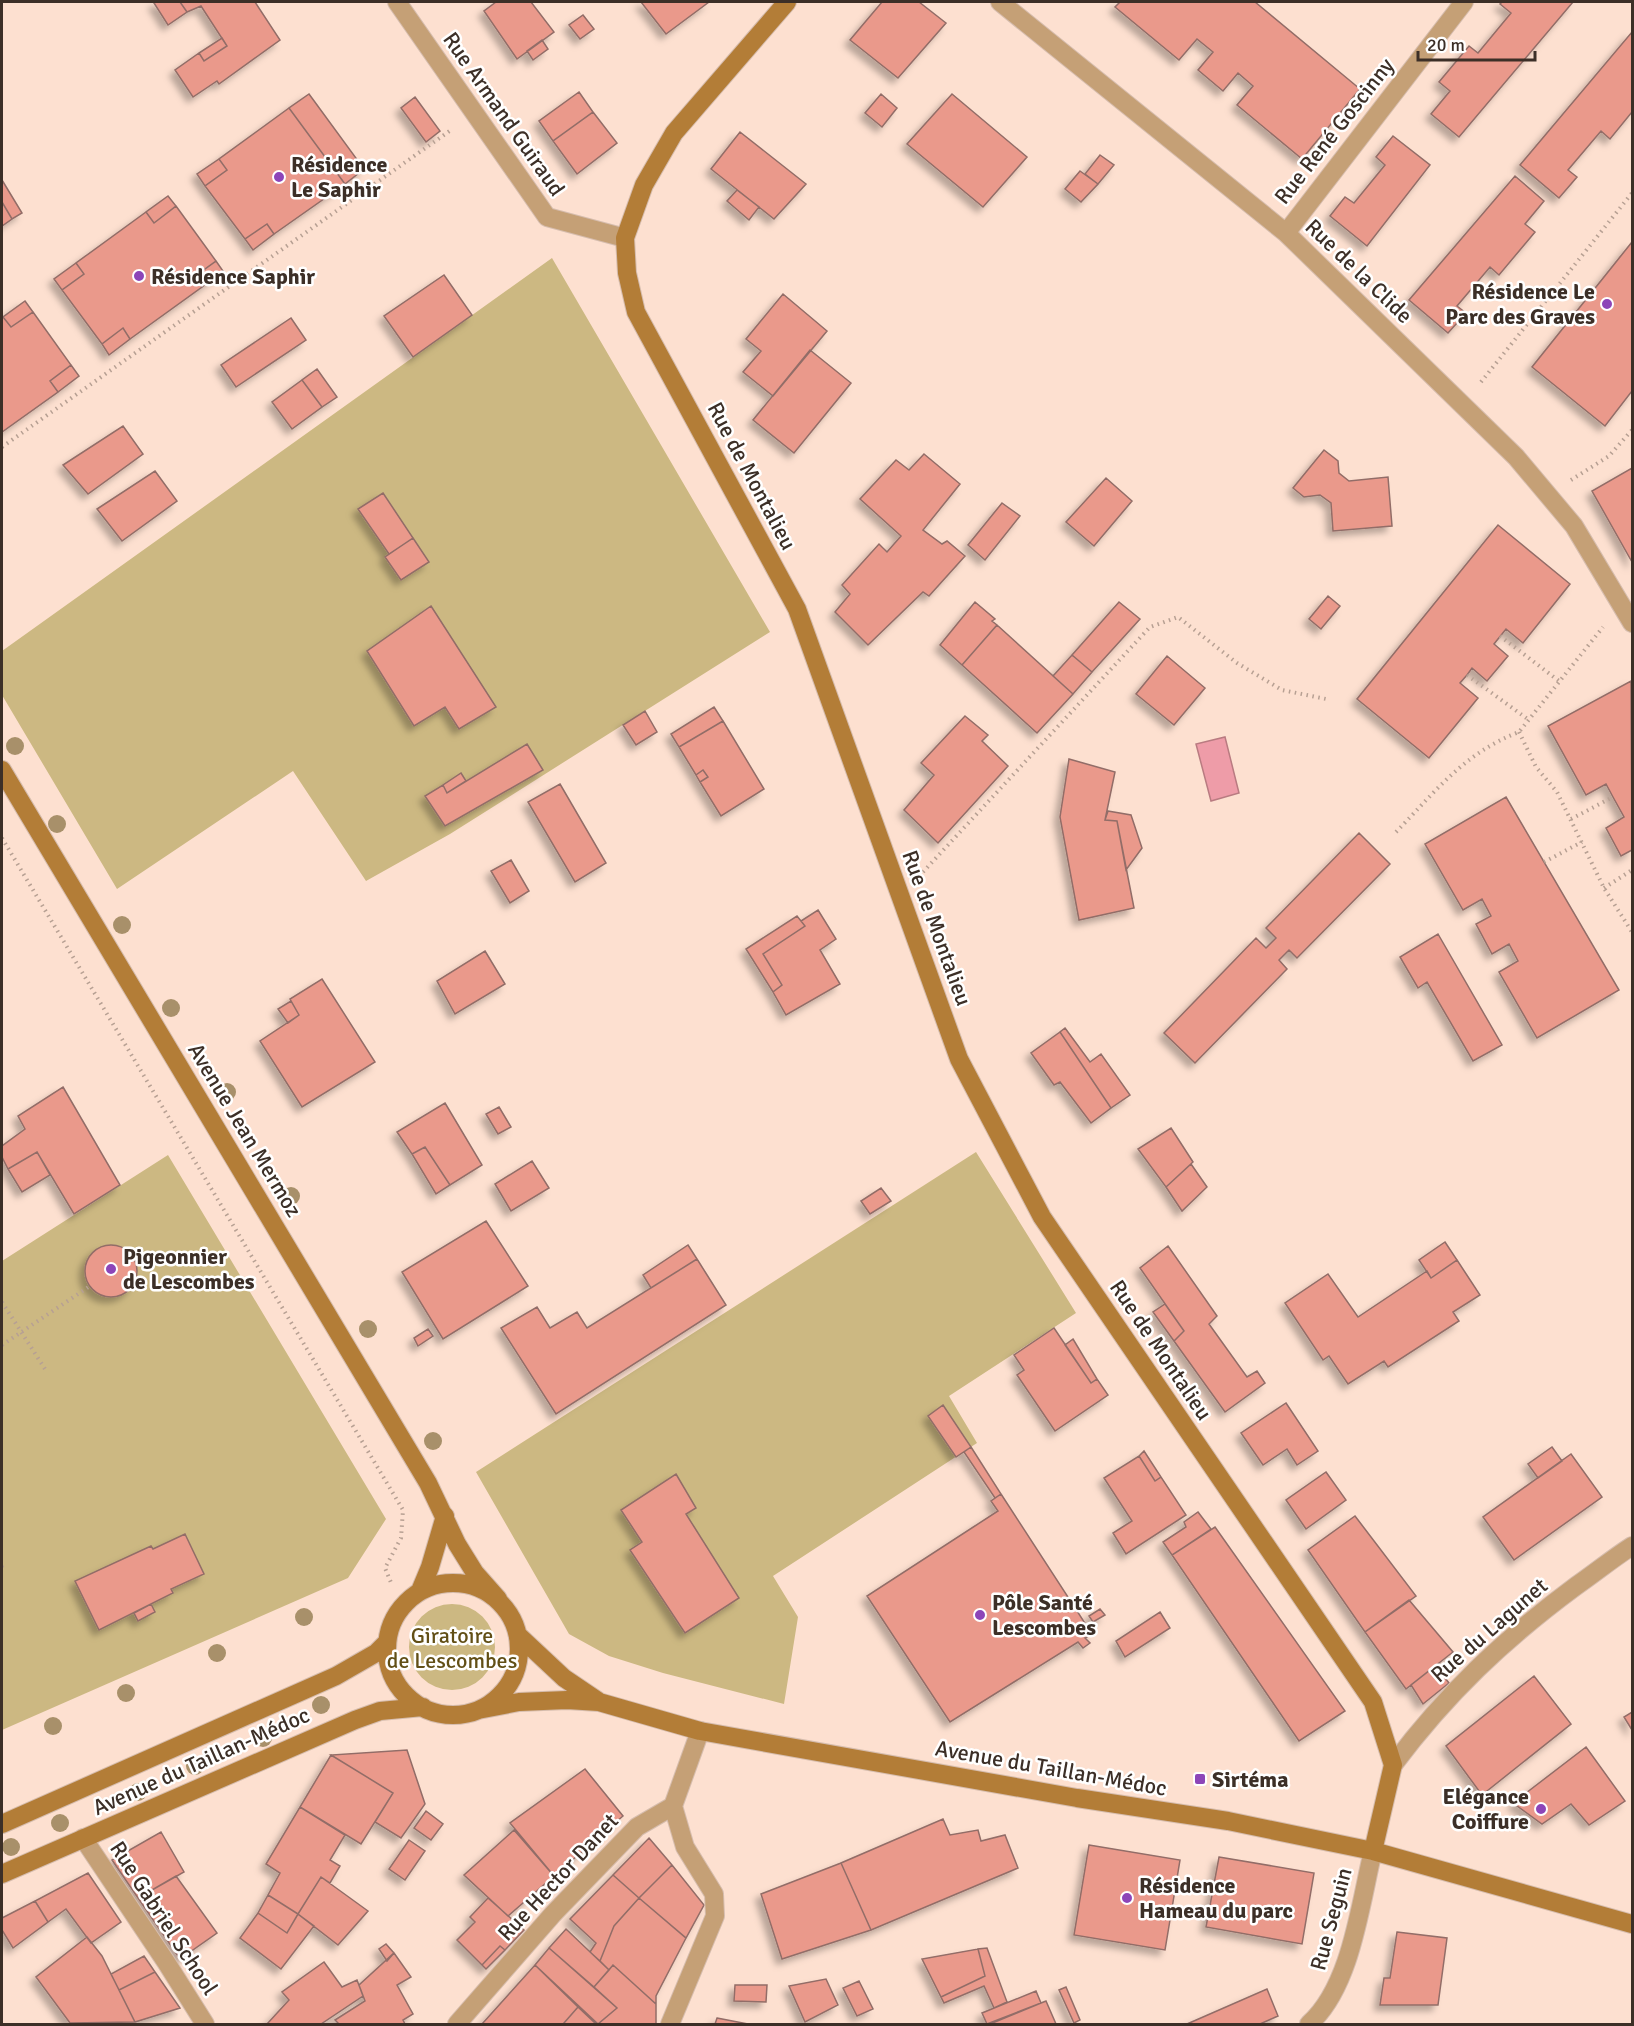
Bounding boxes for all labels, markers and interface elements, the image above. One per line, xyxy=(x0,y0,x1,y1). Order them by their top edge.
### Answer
scale bar xyxy=(1418,24,1535,62)
street label: Rue Armand Guiraud xyxy=(437,27,571,201)
text: 20 m xyxy=(1427,34,1465,56)
street label: Rue René Goscinny xyxy=(1269,52,1400,209)
place label: Résidence Le Saphir xyxy=(291,151,388,203)
marker: Résidence Le Saphir xyxy=(272,170,286,184)
street label: Rue de la Clide xyxy=(1300,213,1418,329)
place label: Résidence Saphir xyxy=(151,263,315,290)
marker: Résidence Saphir xyxy=(132,269,146,283)
place label: Résidence Le Parc des Graves xyxy=(1445,278,1595,330)
marker: Résidence Le Parc des Graves xyxy=(1600,297,1614,311)
street label: Rue de Montalieu xyxy=(702,397,802,555)
street label: Rue de Montalieu xyxy=(896,847,978,1009)
street label: Avenue Jean Mermoz xyxy=(182,1038,308,1222)
place label: Pigeonnier de Lescombes xyxy=(123,1243,255,1295)
marker: Pigeonnier de Lescombes xyxy=(104,1262,118,1276)
street label: Rue de Montalieu xyxy=(1104,1275,1218,1425)
street label: Rue du Lagunet xyxy=(1425,1572,1553,1688)
place label: Pôle Santé Lescombes xyxy=(992,1589,1096,1641)
marker: Pôle Santé Lescombes xyxy=(973,1608,987,1622)
park label: Giratoire de Lescombes xyxy=(387,1622,517,1674)
street label: Avenue du Taillan-Médoc xyxy=(88,1701,314,1821)
street label: Avenue du Taillan-Médoc xyxy=(933,1734,1169,1802)
place label: Sirtéma xyxy=(1212,1766,1288,1793)
marker: Sirtéma xyxy=(1193,1772,1207,1786)
place label: Elégance Coiffure xyxy=(1442,1783,1529,1835)
marker: Elégance Coiffure xyxy=(1534,1802,1548,1816)
street label: Rue Hector Danet xyxy=(492,1807,624,1946)
street label: Rue Gabriel School xyxy=(104,1836,224,2000)
street label: Rue Seguin xyxy=(1304,1865,1358,1973)
place label: Résidence Hameau du parc xyxy=(1139,1872,1293,1924)
marker: Résidence Hameau du parc xyxy=(1120,1891,1134,1905)

